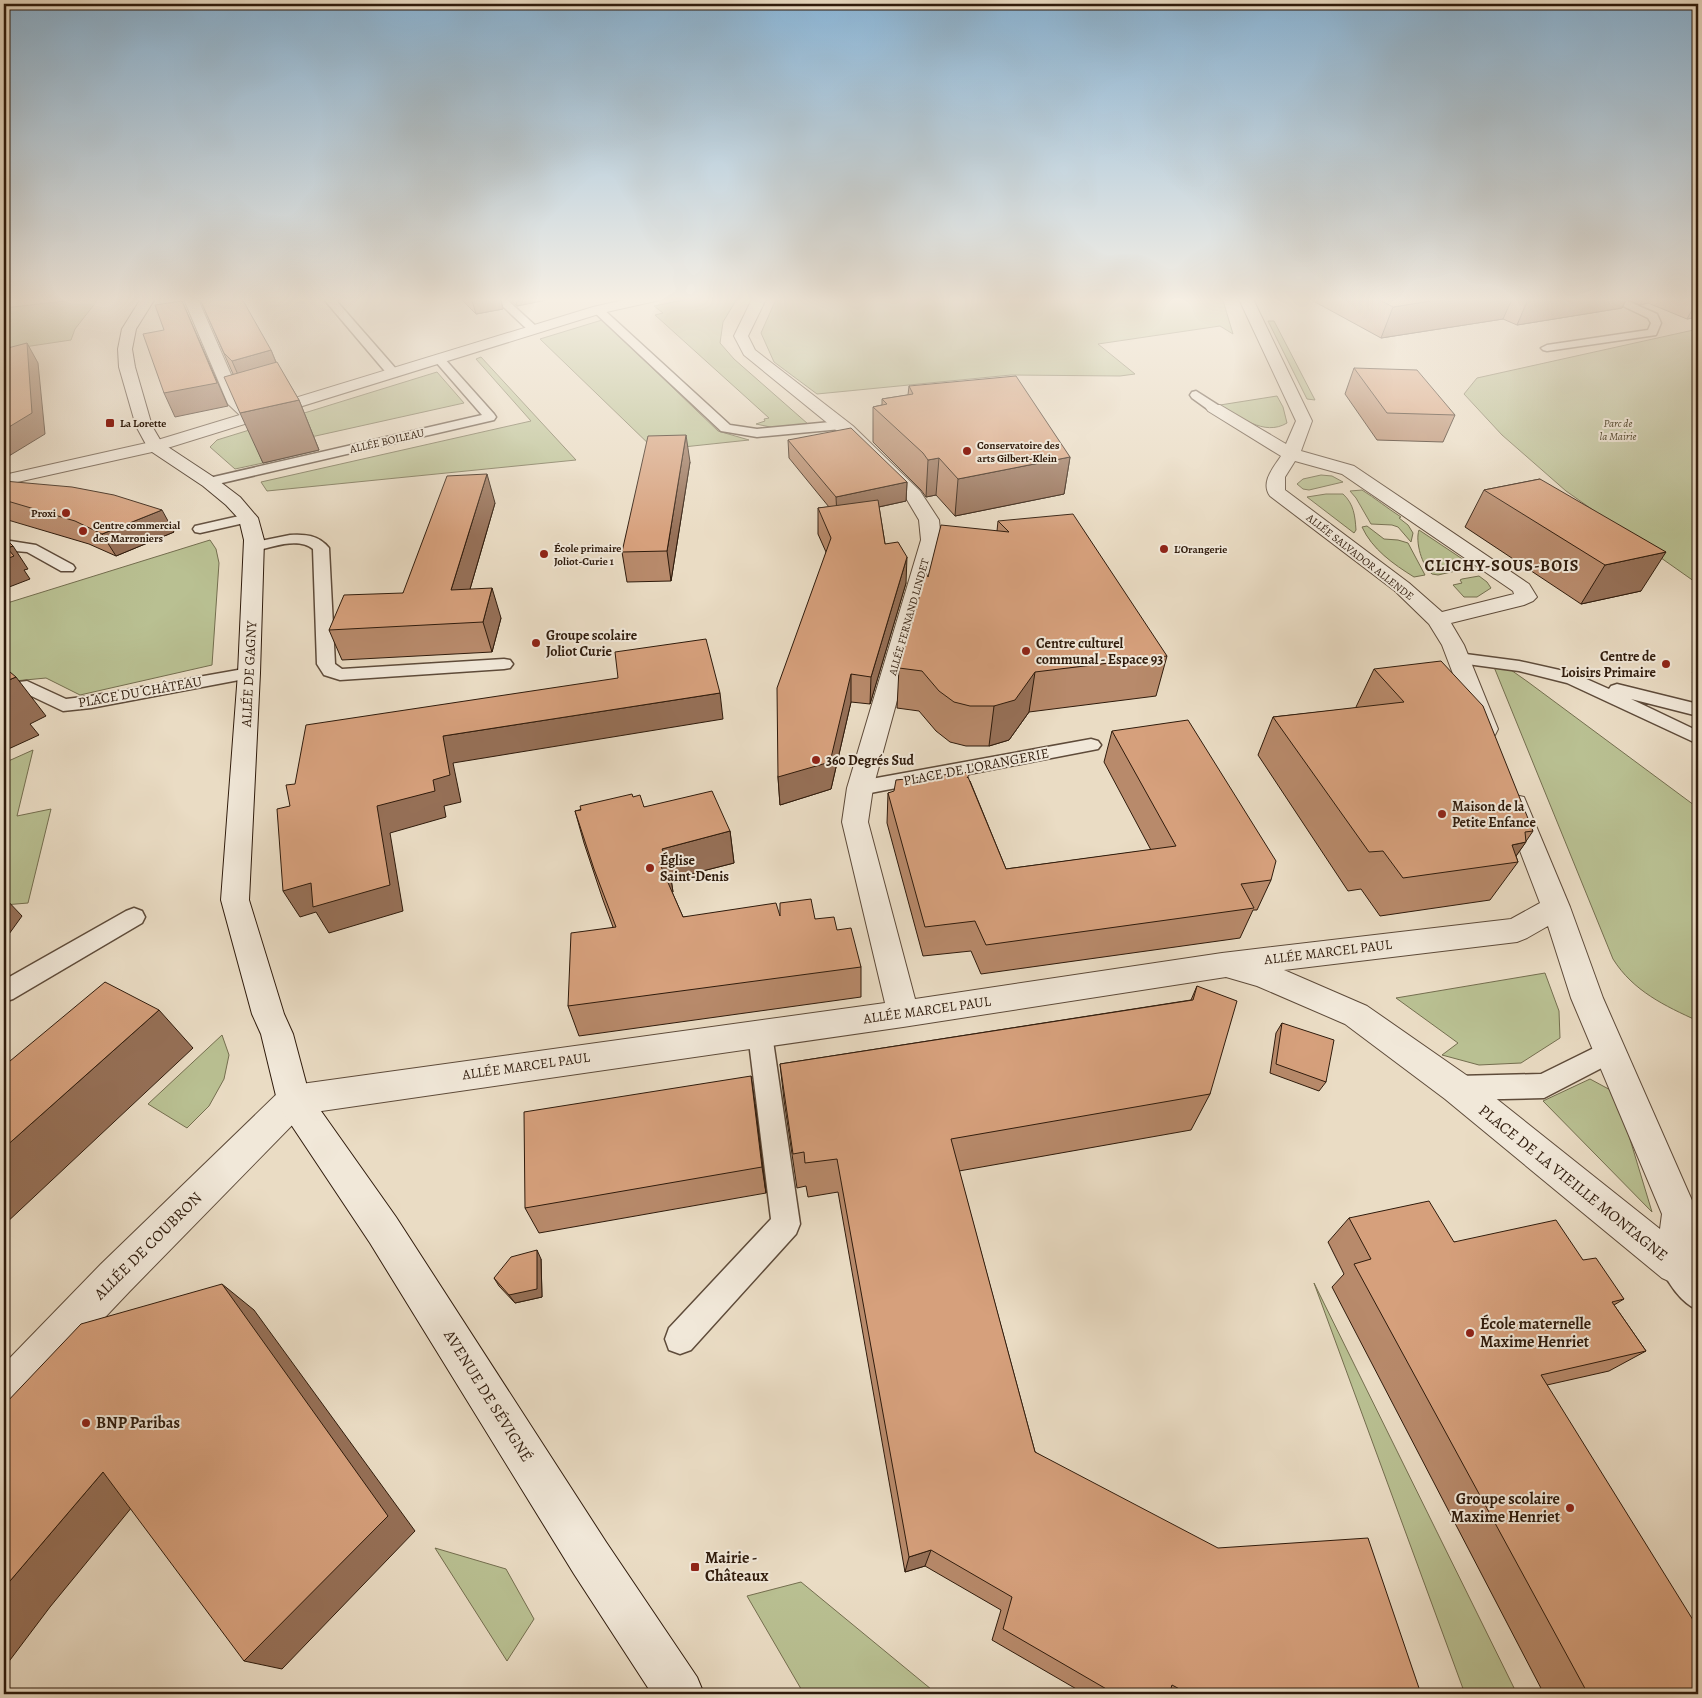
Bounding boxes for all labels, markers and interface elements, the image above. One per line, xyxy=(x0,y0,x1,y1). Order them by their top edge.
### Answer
place label: La Lorette xyxy=(120,416,166,431)
park label: Parc de la Mairie xyxy=(1599,416,1637,444)
marker: La Lorette xyxy=(104,417,116,429)
street label: ALLÉE BOILEAU xyxy=(347,425,426,457)
place label: Conservatoire des arts Gilbert-Klein xyxy=(977,438,1060,466)
marker: Conservatoire des arts Gilbert-Klein xyxy=(961,445,973,457)
place label: Proxi xyxy=(31,506,56,521)
marker: Proxi xyxy=(60,507,72,519)
street label: ALLÉE SALVADOR ALLENDE xyxy=(1302,510,1417,604)
place label: Centre commercial des Marroniers xyxy=(93,518,180,546)
marker: Centre commercial des Marroniers xyxy=(77,525,89,537)
place label: École primaire Joliot-Curie 1 xyxy=(554,541,621,569)
place label: L'Orangerie xyxy=(1174,542,1227,557)
marker: L'Orangerie xyxy=(1158,543,1170,555)
marker: École primaire Joliot-Curie 1 xyxy=(538,548,550,560)
district label: CLICHY-SOUS-BOIS xyxy=(1425,555,1579,577)
street label: ALLÉE FERNAND LINDET xyxy=(885,557,933,678)
street label: ALLÉE DE GAGNY xyxy=(237,620,261,729)
place label: Groupe scolaire Joliot Curie xyxy=(546,626,638,661)
place label: Centre culturel communal - Espace 93 xyxy=(1036,634,1163,669)
marker: Groupe scolaire Joliot Curie xyxy=(530,637,542,649)
marker: Centre culturel communal - Espace 93 xyxy=(1020,645,1032,657)
place label: Centre de Loisirs Primaire xyxy=(1561,647,1657,682)
marker: Centre de Loisirs Primaire xyxy=(1660,658,1672,670)
street label: PLACE DU CHÂTEAU xyxy=(76,672,204,712)
street label: PLACE DE L'ORANGERIE xyxy=(902,744,1050,790)
place label: 360 Degrés Sud xyxy=(826,751,915,770)
marker: 360 Degrés Sud xyxy=(810,754,822,766)
place label: Maison de la Petite Enfance xyxy=(1452,797,1536,832)
marker: Maison de la Petite Enfance xyxy=(1436,808,1448,820)
place label: Église Saint-Denis xyxy=(660,851,729,886)
marker: Église Saint-Denis xyxy=(644,862,656,874)
street label: ALLÉE MARCEL PAUL xyxy=(1262,935,1394,969)
street label: ALLÉE MARCEL PAUL xyxy=(861,992,993,1028)
street label: ALLÉE MARCEL PAUL xyxy=(460,1048,592,1084)
street label: PLACE DE LA VIEILLE MONTAGNE xyxy=(1474,1100,1672,1266)
street label: ALLÉE DE COUBRON xyxy=(88,1187,207,1306)
place label: École maternelle Maxime Henriet xyxy=(1480,1313,1591,1353)
street label: AVENUE DE SÉVIGNÉ xyxy=(438,1325,538,1466)
marker: École maternelle Maxime Henriet xyxy=(1464,1327,1476,1339)
place label: BNP Paribas xyxy=(96,1412,180,1434)
marker: BNP Paribas xyxy=(80,1417,92,1429)
place label: Groupe scolaire Maxime Henriet xyxy=(1451,1488,1561,1528)
marker: Groupe scolaire Maxime Henriet xyxy=(1564,1502,1576,1514)
place label: Mairie - Châteaux xyxy=(705,1547,768,1587)
marker: Mairie - Châteaux xyxy=(689,1561,701,1573)

